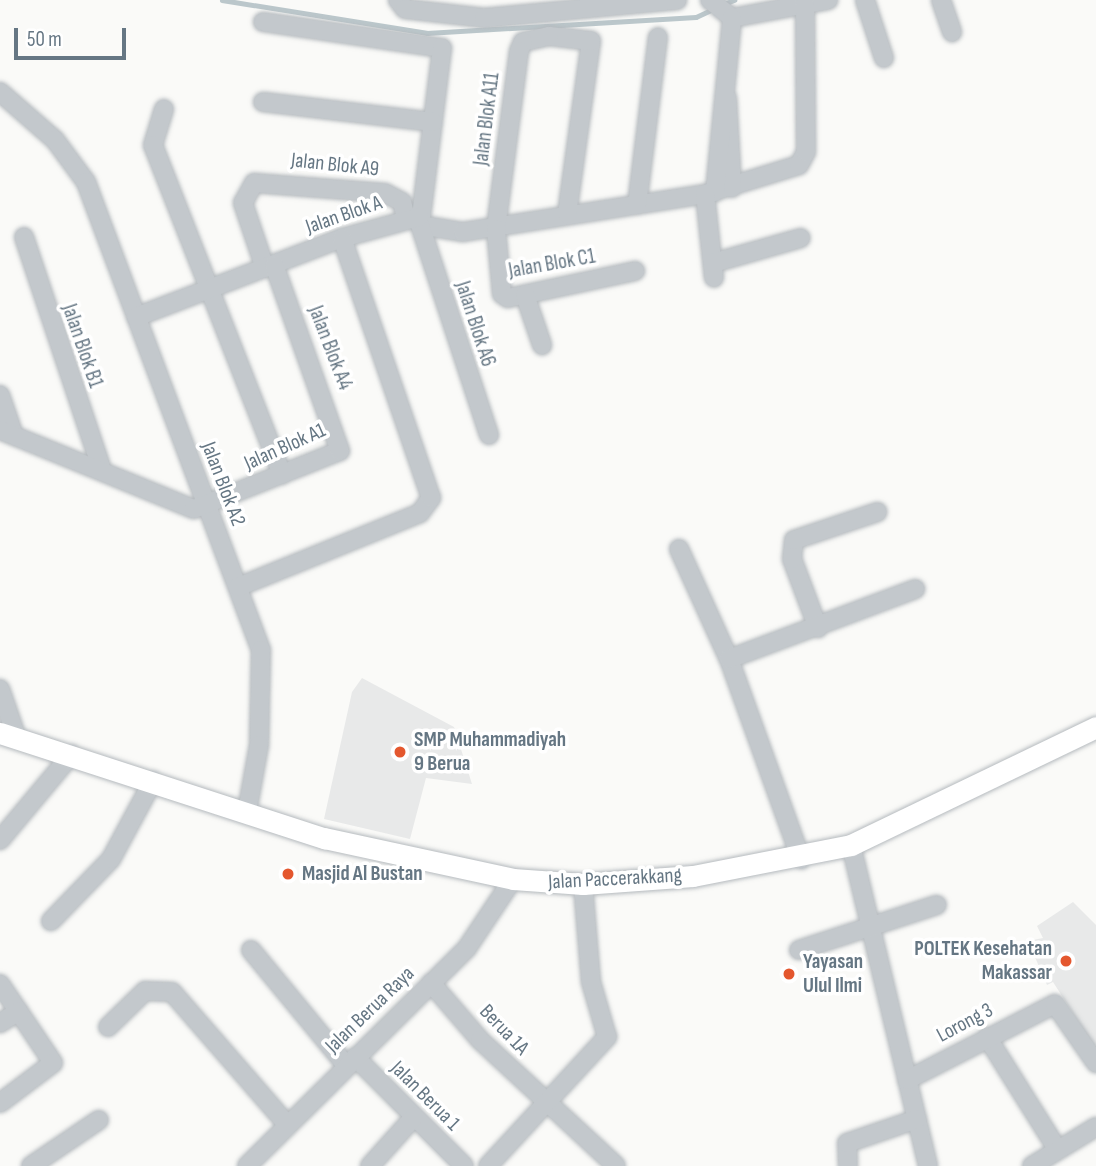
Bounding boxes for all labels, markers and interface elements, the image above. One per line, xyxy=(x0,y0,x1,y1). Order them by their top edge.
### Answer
scale bar xyxy=(18,14,130,58)
text: 50 m xyxy=(27,27,62,52)
street label: Jalan Blok A11 xyxy=(469,71,505,167)
street label: Jalan Blok A9 xyxy=(290,148,380,182)
street label: Jalan Blok A xyxy=(303,190,385,240)
street label: Jalan Blok C1 xyxy=(507,244,597,284)
street label: Jalan Blok A6 xyxy=(449,278,501,370)
street label: Jalan Blok B1 xyxy=(56,301,108,391)
street label: Jalan Blok A4 xyxy=(302,302,358,394)
street label: Jalan Blok A1 xyxy=(240,418,330,476)
street label: Jalan Blok A2 xyxy=(195,438,251,530)
place label: SMP Muhammadiyah 9 Berua xyxy=(414,727,566,777)
marker: SMP Muhammadiyah 9 Berua xyxy=(392,744,408,760)
place label: Masjid Al Bustan xyxy=(302,861,423,887)
street label: Jalan Paccerakkang xyxy=(548,863,682,895)
marker: Masjid Al Bustan xyxy=(280,866,296,882)
place label: POLTEK Kesehatan Makassar xyxy=(914,936,1052,986)
place label: Yayasan Ulul Ilmi xyxy=(803,949,863,999)
marker: POLTEK Kesehatan Makassar xyxy=(1058,953,1074,969)
street label: Jalan Berua Raya xyxy=(320,961,420,1059)
marker: Yayasan Ulul Ilmi xyxy=(781,966,797,982)
street label: Lorong 3 xyxy=(933,998,997,1048)
street label: Berua 1A xyxy=(474,999,534,1061)
street label: Jalan Berua 1 xyxy=(385,1056,465,1136)

